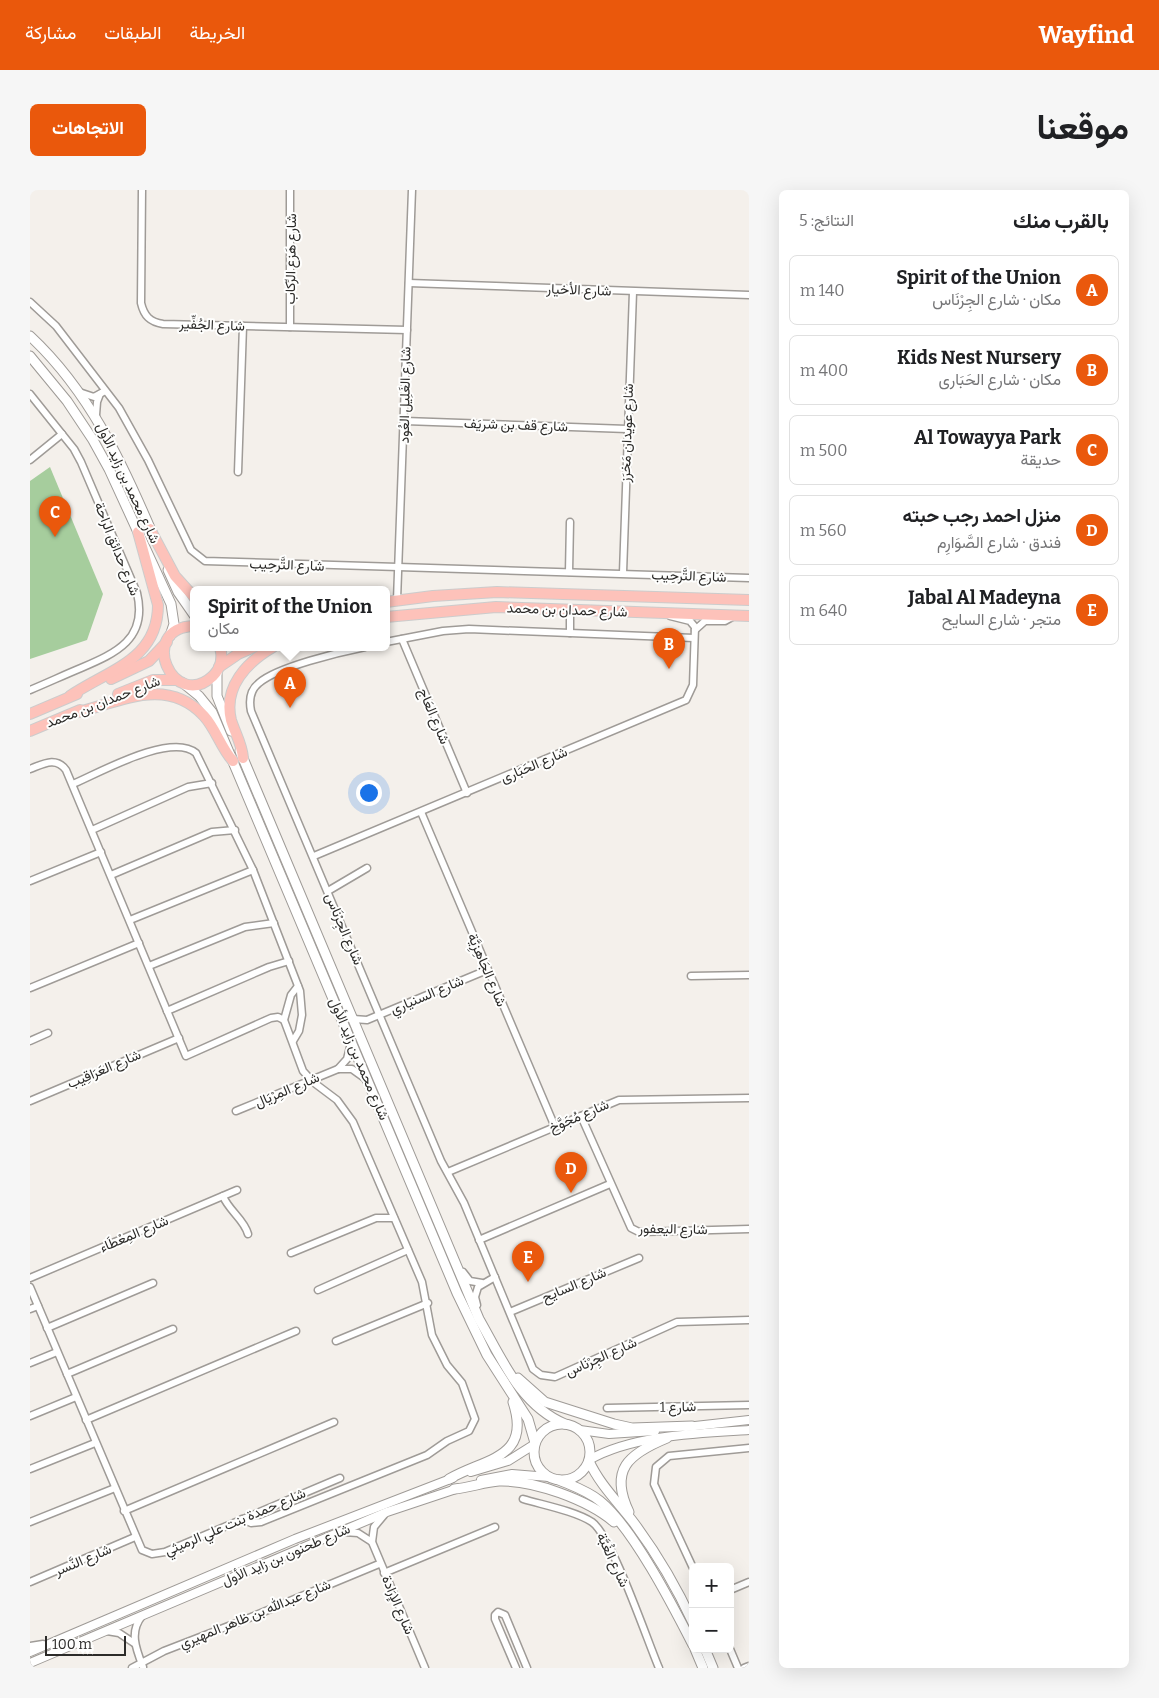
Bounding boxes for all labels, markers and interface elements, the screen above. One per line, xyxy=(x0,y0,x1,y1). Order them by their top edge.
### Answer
text: Wayfind xyxy=(1039,21,1134,49)
text: مشاركة xyxy=(25,22,76,44)
text: الطبقات xyxy=(104,22,161,44)
text: الخريطة xyxy=(189,22,245,44)
button: الاتجاهات xyxy=(30,104,146,156)
text: موقعنا xyxy=(1036,106,1129,148)
text: بالقرب منك xyxy=(1013,208,1109,234)
text: النتائج: 5 xyxy=(799,211,854,230)
street label: شارع هَزع الرِّكاب xyxy=(282,213,302,305)
text: Spirit of the Union xyxy=(896,266,1061,289)
street label: شارع الأخيار xyxy=(545,280,612,302)
text: 140 m xyxy=(800,281,845,300)
text: A xyxy=(1086,281,1098,300)
text: مكان · شارع الجِرْنَاس xyxy=(932,290,1061,309)
street label: شارع الجُفِّير xyxy=(178,315,245,337)
text: Kids Nest Nursery xyxy=(897,346,1061,369)
street label: شارع الغَلِيل العُود xyxy=(396,347,416,444)
text: 400 m xyxy=(800,361,848,380)
text: B xyxy=(1087,361,1097,380)
text: مكان · شارع الحَبَارى xyxy=(938,370,1061,389)
street label: شارع عويدان مَخرَز xyxy=(617,383,639,484)
street label: شارع قف بن شريَف xyxy=(464,415,568,437)
street label: شارع محمد بن زايد الأول xyxy=(91,420,163,547)
text: Al Towayya Park xyxy=(914,426,1061,449)
text: 500 m xyxy=(800,441,848,460)
text: C xyxy=(1087,441,1097,460)
text: حديقة xyxy=(1021,450,1061,469)
pin: C xyxy=(39,496,71,537)
street label: شارع حدائق الراحة xyxy=(89,500,143,599)
text: منزل احمد رجب حبته xyxy=(902,504,1061,527)
text: 560 m xyxy=(800,521,847,540)
text: D xyxy=(1086,521,1098,540)
text: فندق · شارع الصَّوَارِم xyxy=(937,533,1061,552)
street label: شارع التَّرحِيب xyxy=(249,554,325,577)
street label: شارع التَّرحِيب xyxy=(651,565,727,588)
popup xyxy=(190,586,390,651)
text: Jabal Al Madeyna xyxy=(908,586,1061,609)
text: Spirit of the Union xyxy=(208,595,372,618)
street label: شارع حمدان بن محمد xyxy=(506,599,628,623)
text: 640 m xyxy=(800,601,848,620)
text: E xyxy=(1087,601,1097,620)
text: متجر · شارع السايح xyxy=(942,610,1061,629)
text: مكان xyxy=(208,619,239,638)
pin: B xyxy=(653,628,685,669)
pin: A xyxy=(274,667,306,708)
street label: شارع حمدان بن محمد xyxy=(44,672,163,733)
street label: شارع العَاج xyxy=(413,685,453,747)
street label: شارع الحَبَارى xyxy=(498,743,571,789)
your location xyxy=(356,780,382,806)
street label: شارع الجِرْنَاس xyxy=(319,890,367,968)
street label: شارع الجَاهِزِيَّة xyxy=(462,931,510,1010)
street label: شارع السنياري xyxy=(388,972,467,1021)
street label: شارع محمد بن زايد الأول xyxy=(324,995,392,1124)
street label: شارع العَرَاقِيب xyxy=(65,1046,144,1094)
street label: شارع المِرْيَال xyxy=(252,1069,323,1113)
street label: شارع مُجَوَّخ xyxy=(546,1096,612,1138)
pin: D xyxy=(555,1152,587,1193)
street label: شارع المِعْطَاء xyxy=(97,1212,172,1258)
street label: شارع اليعفور xyxy=(637,1220,708,1240)
pin: E xyxy=(512,1241,544,1282)
street label: شارع السايح xyxy=(539,1264,610,1308)
street label: شارع الجِرْنَاس xyxy=(563,1334,640,1382)
street label: شارع 1 xyxy=(660,1398,697,1418)
street label: شارع حمدة بنت علي الرميثي xyxy=(162,1485,309,1562)
street label: شارع طحنون بن زايد الأول xyxy=(219,1520,354,1592)
street label: شارع الغُبَّة xyxy=(591,1530,633,1591)
street label: شارع النَّسر xyxy=(51,1540,115,1582)
map controls xyxy=(689,1563,734,1653)
button: + xyxy=(689,1563,734,1608)
street label: شارع الإرَادة xyxy=(376,1573,418,1638)
street label: شارع عبدالله بن ظاهر المهيري xyxy=(177,1576,334,1655)
button: − xyxy=(689,1608,734,1653)
scale bar xyxy=(45,1633,126,1656)
text: 100 m xyxy=(52,1636,92,1653)

